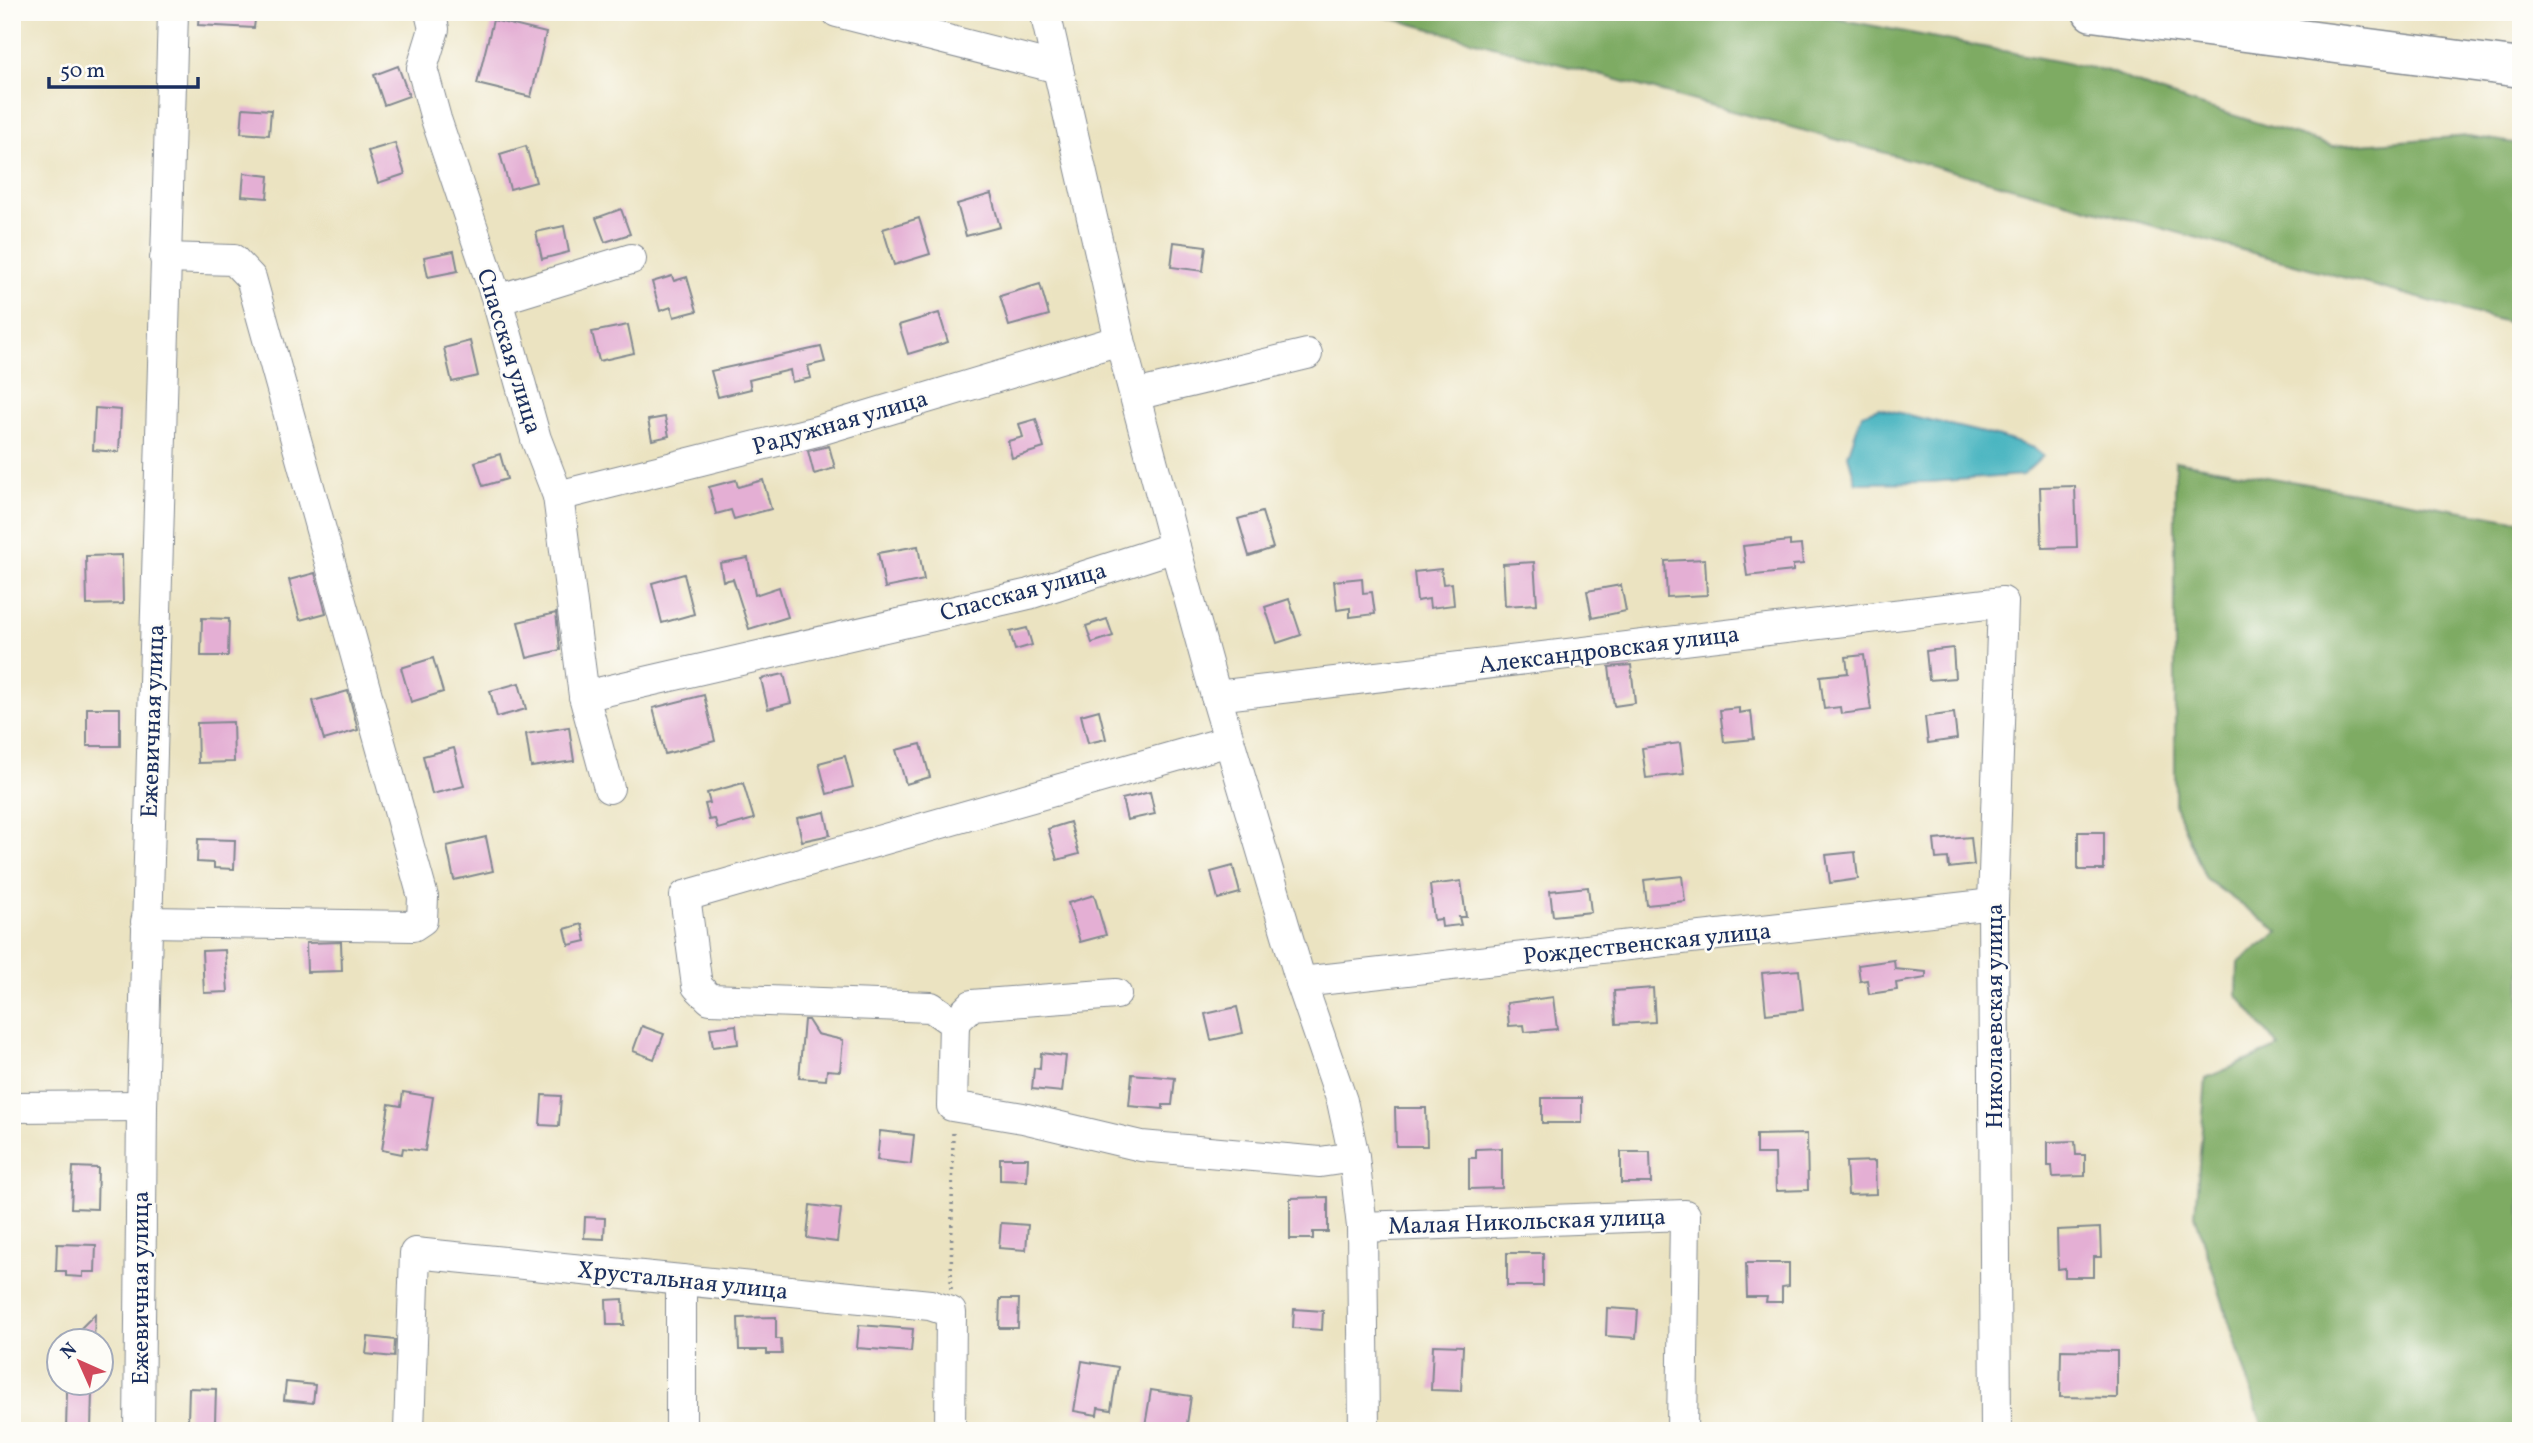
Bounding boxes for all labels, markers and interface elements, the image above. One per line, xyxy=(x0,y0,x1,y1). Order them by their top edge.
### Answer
scale bar xyxy=(49,46,198,90)
text: 50 m xyxy=(60,57,105,86)
street label: Спасская улица xyxy=(467,265,549,438)
street label: Радужная улица xyxy=(749,383,932,465)
street label: Спасская улица xyxy=(936,554,1111,632)
street label: Александровская улица xyxy=(1477,618,1741,684)
street label: Ежевичная улица xyxy=(134,623,174,819)
street label: Николаевская улица xyxy=(1979,903,2013,1129)
street label: Рождественская улица xyxy=(1521,915,1773,975)
street label: Ежевичная улица xyxy=(125,1191,159,1385)
street label: Малая Никольская улица xyxy=(1387,1201,1667,1245)
street label: Хрустальная улица xyxy=(576,1254,790,1310)
north arrow xyxy=(46,1328,116,1398)
text: N xyxy=(55,1337,84,1365)

